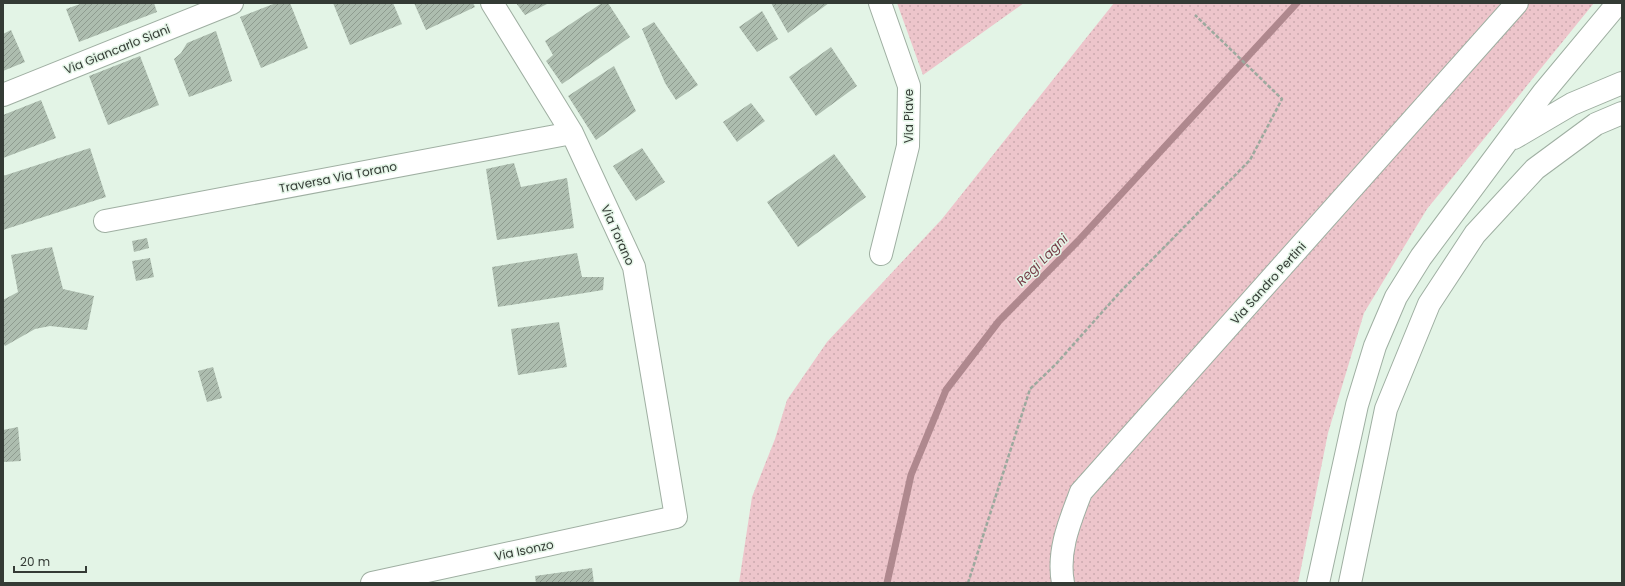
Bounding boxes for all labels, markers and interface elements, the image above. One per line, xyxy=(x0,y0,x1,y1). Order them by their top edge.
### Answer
street label: Via Giancarlo Siani xyxy=(61,20,173,78)
street label: Via Piave xyxy=(900,89,917,143)
street label: Traversa Via Torano xyxy=(278,157,399,197)
street label: Via Torano xyxy=(597,202,639,268)
water label: Regi Lagni xyxy=(1012,229,1073,290)
street label: Via Sandro Pertini xyxy=(1226,238,1310,328)
street label: Via Isonzo xyxy=(493,535,555,565)
scale bar xyxy=(14,548,86,574)
text: 20 m xyxy=(20,553,50,570)

